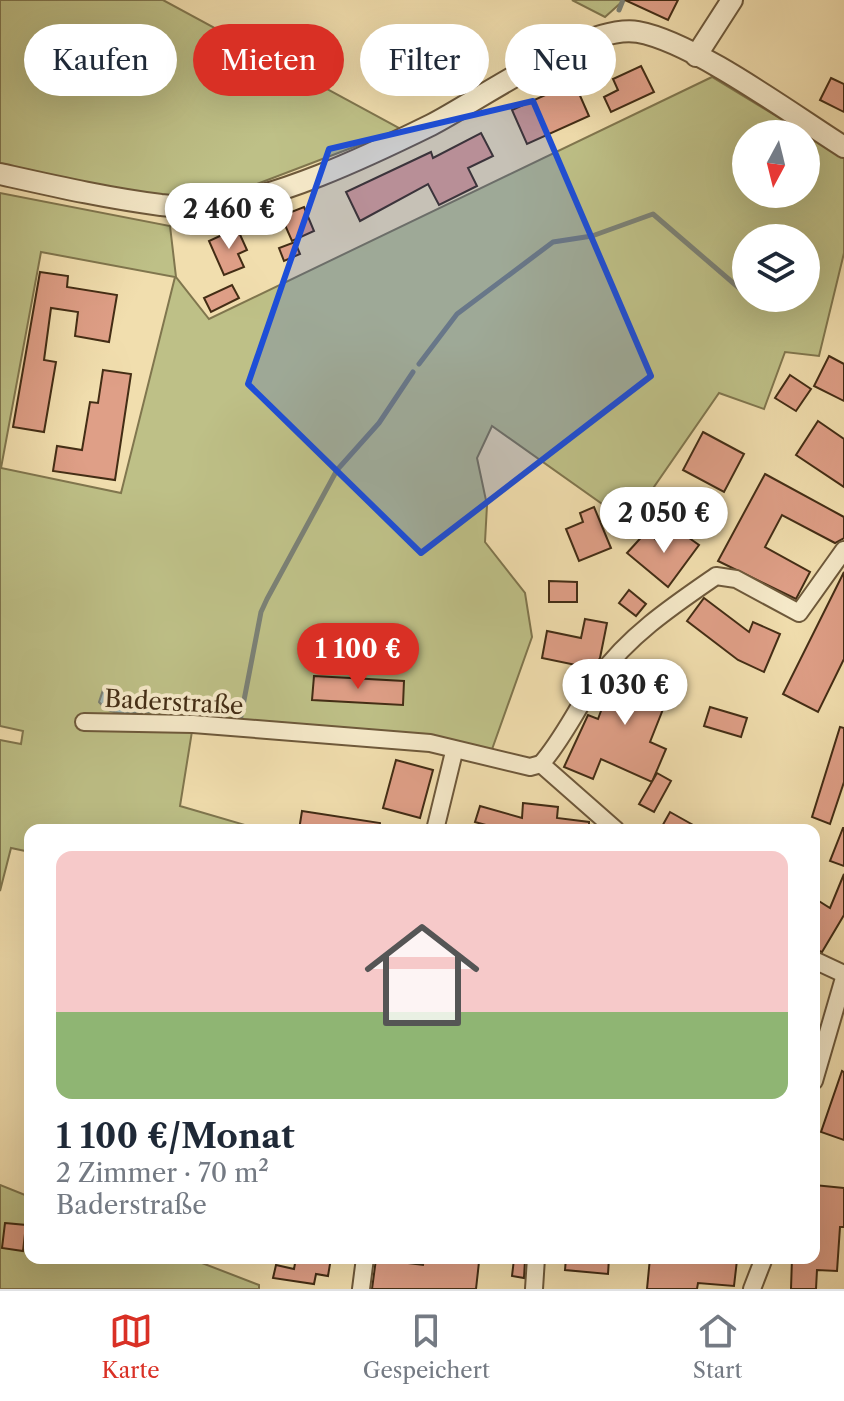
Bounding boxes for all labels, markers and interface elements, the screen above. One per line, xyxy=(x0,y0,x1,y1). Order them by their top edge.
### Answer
chip: Kaufen xyxy=(24,24,177,96)
chip: Mieten xyxy=(193,24,344,96)
chip: Filter xyxy=(360,24,489,96)
chip: Neu xyxy=(505,24,616,96)
north arrow xyxy=(732,120,820,208)
map controls xyxy=(732,120,820,312)
pin: 2 460 € xyxy=(155,183,303,251)
text: 2 460 € xyxy=(183,193,275,225)
button: layers xyxy=(732,224,820,312)
pin: 2 050 € xyxy=(590,487,738,555)
text: 2 050 € xyxy=(618,497,710,529)
pin: 1 100 € xyxy=(284,623,432,691)
text: 1 100 € xyxy=(315,633,401,665)
pin: 1 030 € xyxy=(551,659,699,727)
text: 1 030 € xyxy=(580,669,670,701)
street label: Baderstraße xyxy=(104,684,244,720)
icon: home xyxy=(350,903,494,1047)
text: 1 100 €/Monat xyxy=(56,1115,295,1157)
text: 2 Zimmer · 70 m² xyxy=(56,1157,269,1189)
text: Baderstraße xyxy=(56,1189,207,1221)
tab: Karte xyxy=(102,1309,160,1384)
tab: Gespeichert xyxy=(363,1309,490,1384)
tab: Start xyxy=(693,1309,742,1384)

